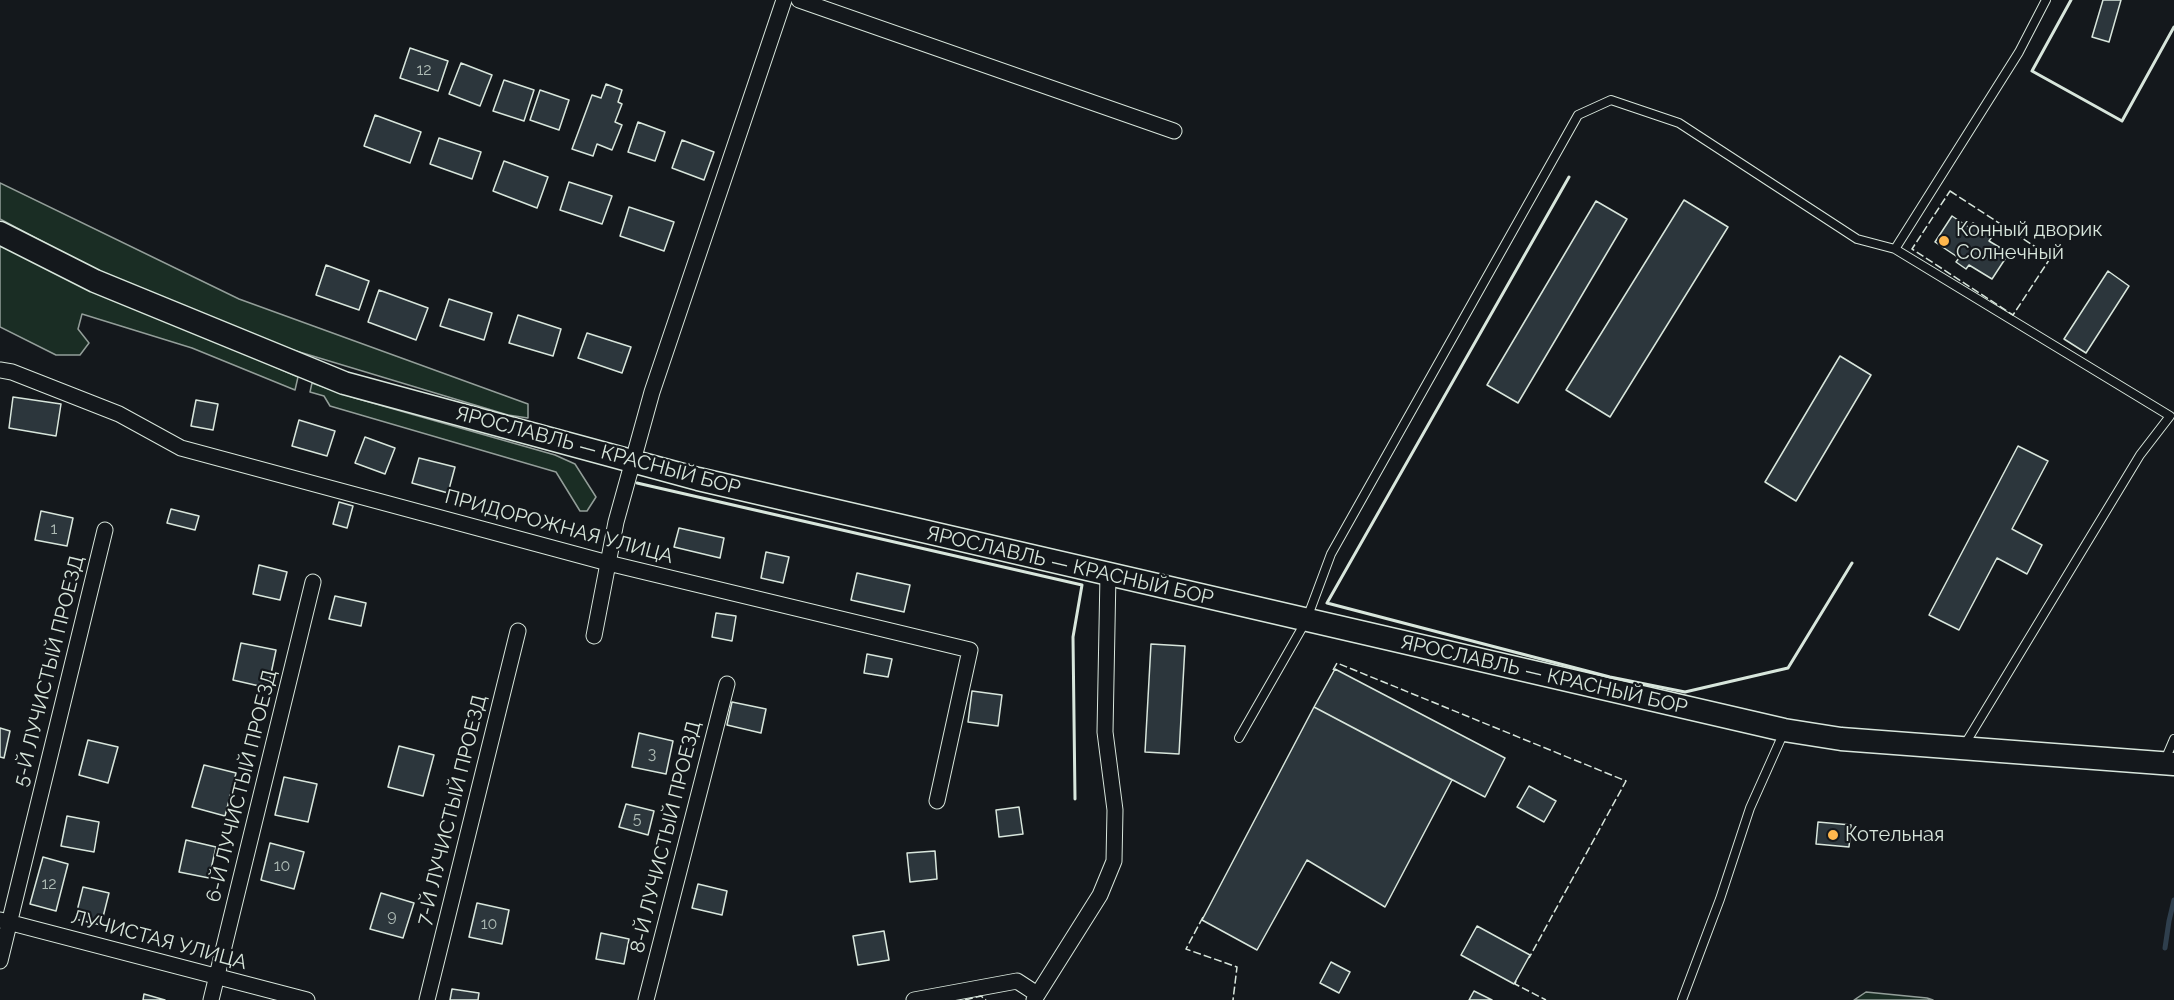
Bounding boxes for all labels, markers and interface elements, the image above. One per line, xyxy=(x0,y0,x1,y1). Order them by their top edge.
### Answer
house number: 12 xyxy=(416,60,432,80)
place label: Конный дворик Солнечный xyxy=(1956,218,2103,265)
marker: Конный дворик Солнечный xyxy=(1937,234,1951,248)
street label: ЯРОСЛАВЛЬ — КРАСНЫЙ БОР xyxy=(453,401,743,501)
street label: ПРИДОРОЖНАЯ УЛИЦА xyxy=(442,485,676,569)
house number: 1 xyxy=(51,519,57,539)
street label: ЯРОСЛАВЛЬ — КРАСНЫЙ БОР xyxy=(924,521,1216,611)
street label: 5-Й ЛУЧИСТЫЙ ПРОЕЗД xyxy=(9,553,89,789)
street label: ЯРОСЛАВЛЬ — КРАСНЫЙ БОР xyxy=(1398,630,1690,720)
street label: 6-Й ЛУЧИСТЫЙ ПРОЕЗД xyxy=(202,667,282,905)
street label: 7-Й ЛУЧИСТЫЙ ПРОЕЗД xyxy=(412,692,492,928)
street label: 8-Й ЛУЧИСТЫЙ ПРОЕЗД xyxy=(626,719,706,955)
house number: 3 xyxy=(648,744,656,764)
house number: 5 xyxy=(633,809,641,829)
place label: Котельная xyxy=(1845,823,1944,847)
marker: Котельная xyxy=(1826,828,1840,842)
house number: 10 xyxy=(274,856,290,876)
house number: 12 xyxy=(41,874,57,894)
street label: ЛУЧИСТАЯ УЛИЦА xyxy=(68,905,250,975)
house number: 9 xyxy=(387,906,397,926)
house number: 10 xyxy=(481,914,497,934)

